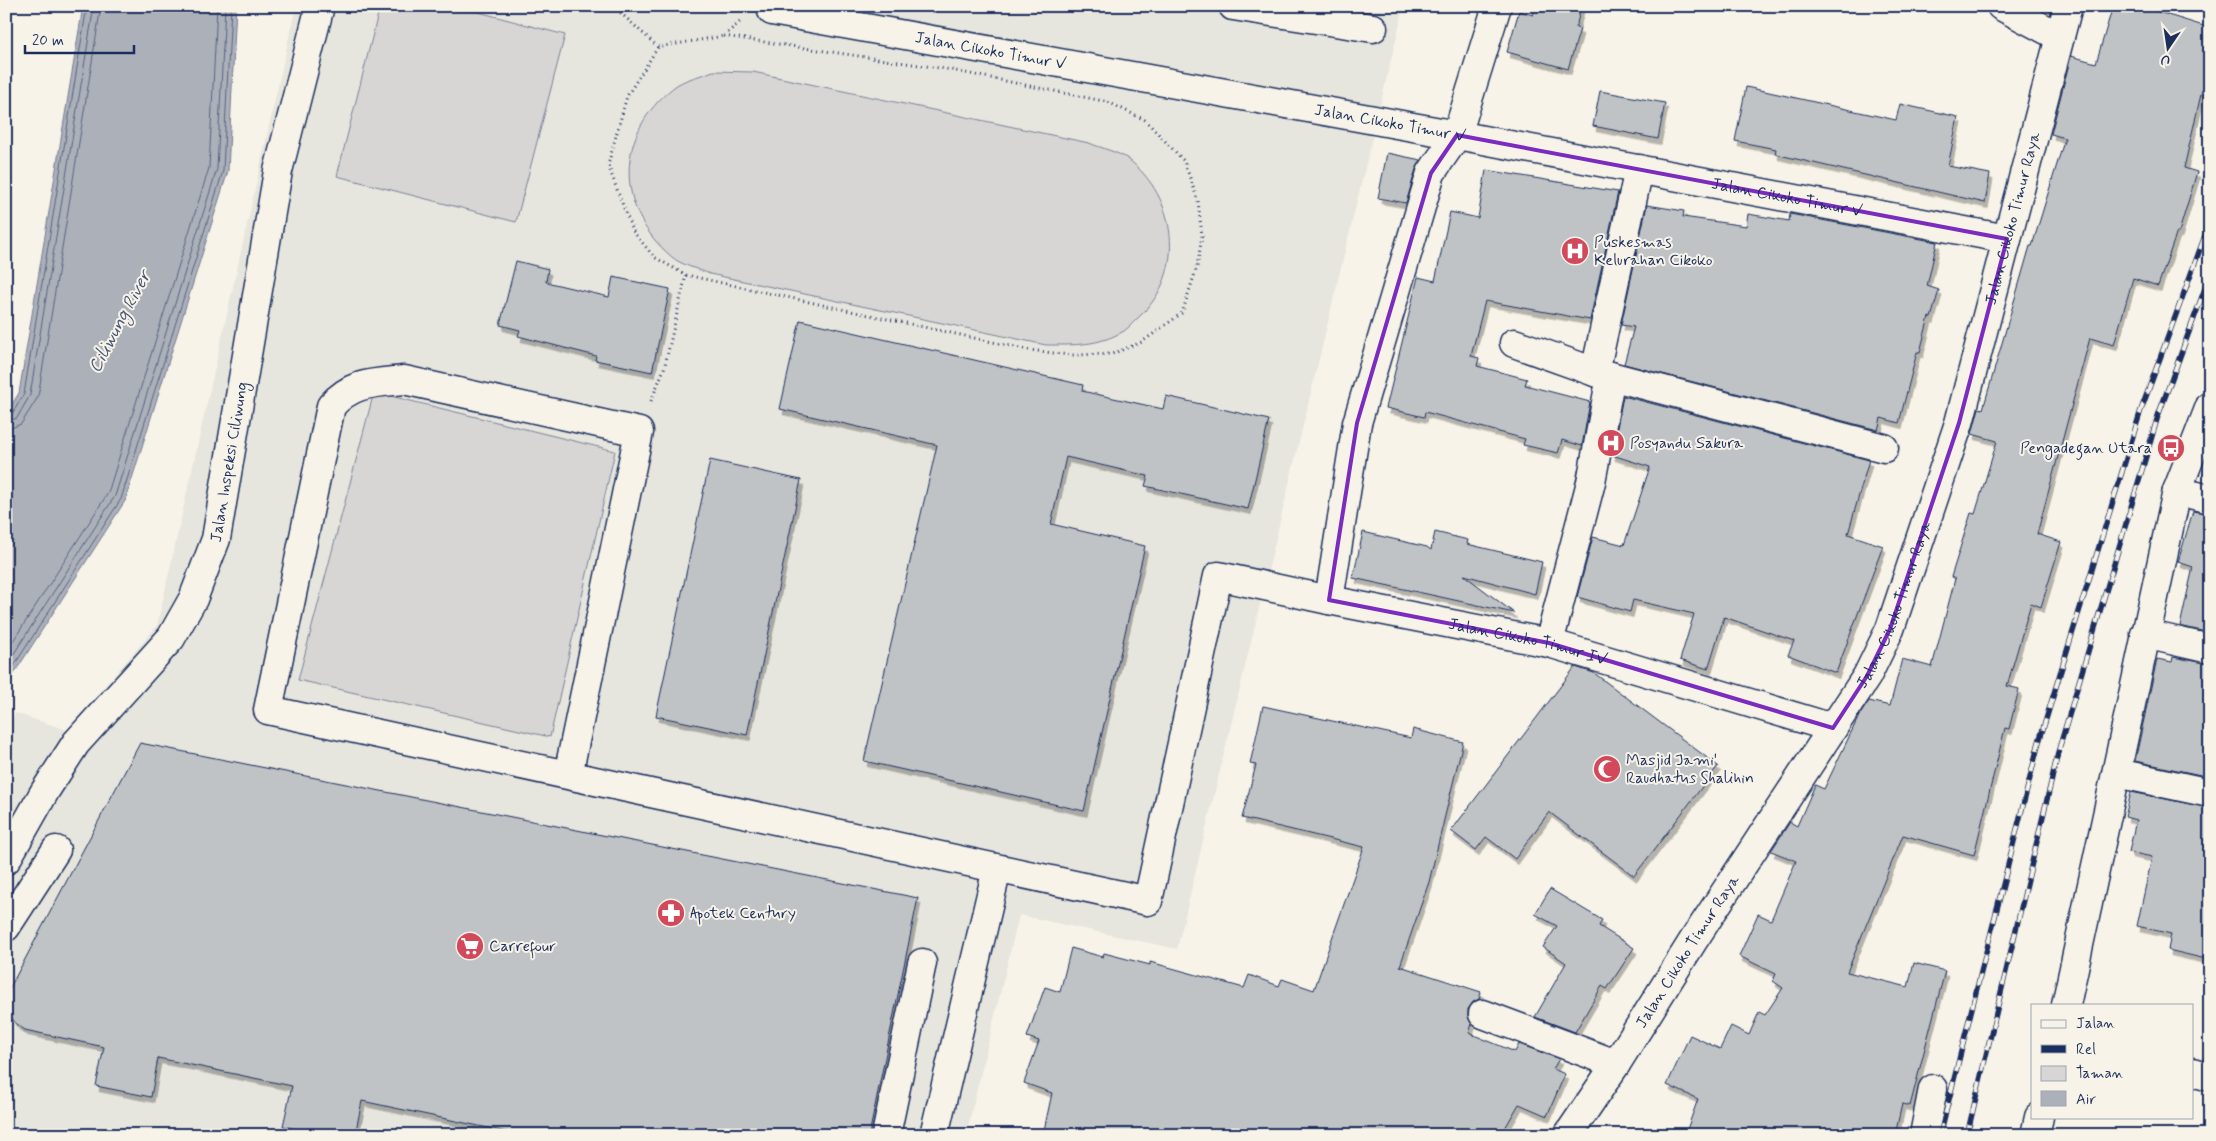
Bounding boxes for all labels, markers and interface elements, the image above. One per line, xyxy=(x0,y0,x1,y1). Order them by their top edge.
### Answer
scale bar xyxy=(25,22,134,54)
north arrow xyxy=(2144,22,2194,72)
street label: Jalan Cikoko Timur V xyxy=(913,27,1068,75)
text: 20 m xyxy=(32,31,64,51)
text: U xyxy=(2159,50,2172,69)
street label: Jalan Cikoko Timur V xyxy=(1313,99,1467,147)
street label: Jalan Cikoko Timur Raya xyxy=(1980,129,2045,307)
street label: Jalan Cikoko Timur V xyxy=(1710,173,1864,222)
place label: Puskesmas Kelurahan Cikoko xyxy=(1594,232,1713,271)
hospital icon: Puskesmas Kelurahan Cikoko xyxy=(1560,236,1590,266)
water label: Ciliwung River xyxy=(83,265,160,378)
street label: Jalan Inspeksi Ciliwung xyxy=(205,380,254,544)
hospital icon: Posyandu Sakura xyxy=(1596,428,1626,458)
place label: Posyandu Sakura xyxy=(1630,433,1743,454)
bus stop icon: Pengadegan Utara xyxy=(2156,433,2186,463)
place label: Pengadegan Utara xyxy=(2020,438,2152,460)
street label: Jalan Cikoko Timur Raya xyxy=(1851,518,1936,692)
street label: Jalan Cikoko Timur IV xyxy=(1447,613,1610,670)
place label: Masjid Jami' Raudhatus Shalihin xyxy=(1626,750,1754,789)
mosque icon: Masjid Jami' Raudhatus Shalihin xyxy=(1592,754,1622,784)
street label: Jalan Cikoko Timur Raya xyxy=(1631,871,1744,1032)
pharmacy icon: Apotek Century xyxy=(656,898,686,928)
place label: Apotek Century xyxy=(690,903,796,925)
supermarket icon: Carrefour xyxy=(455,931,485,961)
place label: Carrefour xyxy=(489,936,556,959)
legend xyxy=(2031,1004,2194,1118)
text: Jalan xyxy=(2076,1014,2115,1034)
text: Rel xyxy=(2076,1040,2096,1060)
text: Taman xyxy=(2076,1064,2124,1084)
text: Air xyxy=(2076,1090,2096,1110)

